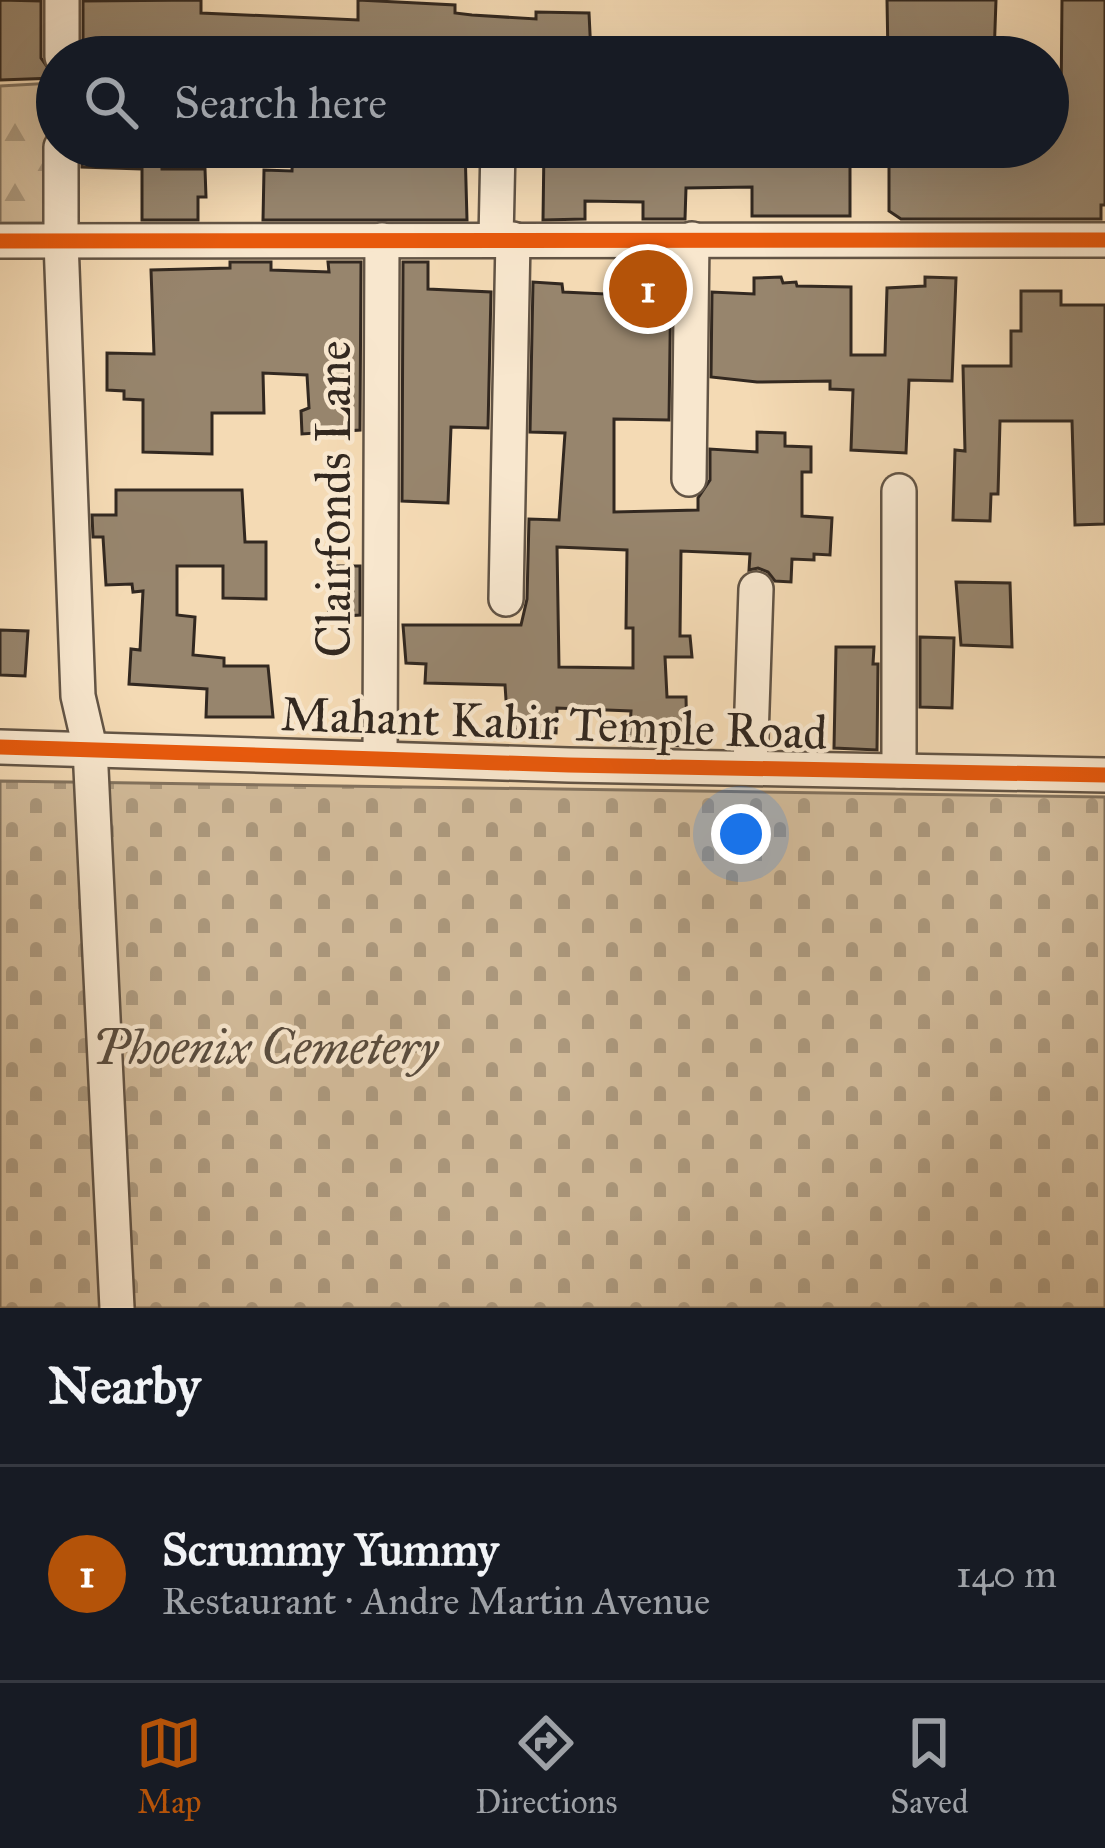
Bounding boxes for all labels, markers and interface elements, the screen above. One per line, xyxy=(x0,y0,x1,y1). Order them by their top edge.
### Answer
search box xyxy=(36,36,1069,168)
icon: search xyxy=(78,69,144,135)
text: Search here xyxy=(174,75,387,130)
pin: 1 xyxy=(609,244,687,334)
street label: Clairfonds Lane xyxy=(304,340,363,658)
street label: Mahant Kabir Temple Road xyxy=(279,684,829,762)
your location xyxy=(711,804,771,864)
park label: Phoenix Cemetery xyxy=(92,1018,440,1077)
text: Nearby xyxy=(48,1355,200,1417)
text: Scrummy Yummy xyxy=(162,1522,499,1577)
text: 1 xyxy=(79,1550,95,1598)
text: 140 m xyxy=(956,1550,1057,1598)
text: Restaurant · Andre Martin Avenue xyxy=(162,1577,710,1625)
tab: Map xyxy=(136,1710,202,1822)
tab: Directions xyxy=(475,1710,617,1822)
tab: Saved xyxy=(890,1710,969,1822)

